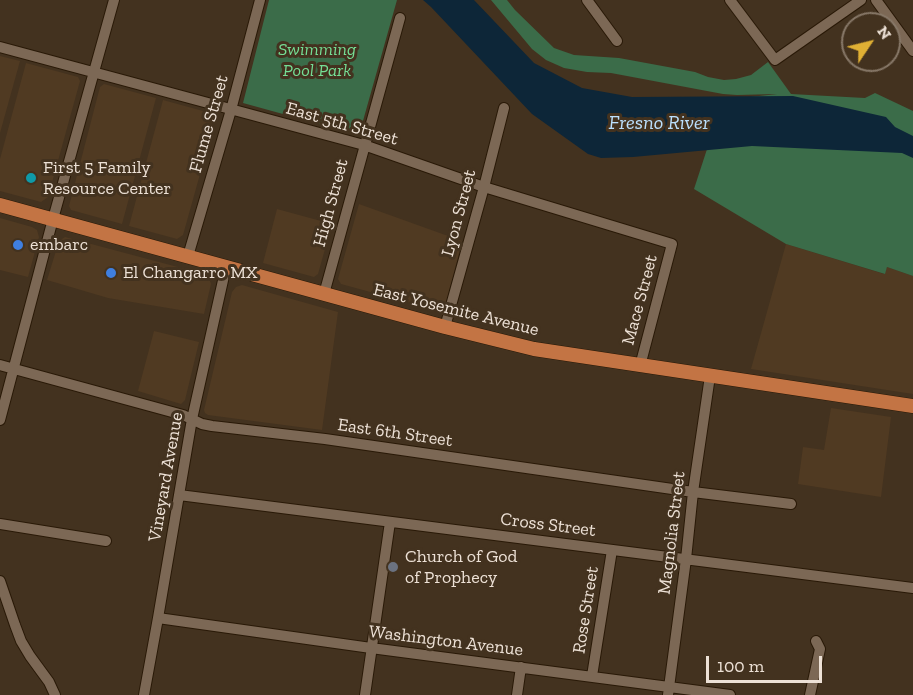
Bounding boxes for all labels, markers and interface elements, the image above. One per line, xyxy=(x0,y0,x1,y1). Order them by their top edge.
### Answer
north arrow xyxy=(841,12,901,72)
text: N xyxy=(873,22,896,43)
park label: Swimming Pool Park xyxy=(278,39,356,82)
street label: Flume Street xyxy=(185,73,233,175)
street label: East 5th Street xyxy=(284,98,400,150)
water label: Fresno River xyxy=(608,111,710,135)
place label: First 5 Family Resource Center xyxy=(43,157,171,200)
street label: High Street xyxy=(309,157,353,249)
street label: Lyon Street xyxy=(437,167,481,259)
marker: First 5 Family Resource Center xyxy=(24,171,38,185)
place label: embarc xyxy=(30,234,88,256)
marker: embarc xyxy=(11,238,25,252)
street label: Mace Street xyxy=(618,252,662,348)
place label: El Changarro MX xyxy=(123,262,257,284)
marker: El Changarro MX xyxy=(104,266,118,280)
street label: East Yosemite Avenue xyxy=(371,279,541,341)
street label: Vineyard Avenue xyxy=(144,411,188,543)
street label: East 6th Street xyxy=(336,414,454,452)
street label: Magnolia Street xyxy=(654,470,690,596)
street label: Cross Street xyxy=(499,508,597,542)
place label: Church of God of Prophecy xyxy=(405,546,517,588)
marker: Church of God of Prophecy xyxy=(386,560,400,574)
street label: Rose Street xyxy=(568,565,604,655)
street label: Washington Avenue xyxy=(368,621,524,661)
scale bar xyxy=(709,644,824,682)
text: 100 m xyxy=(717,655,764,677)

